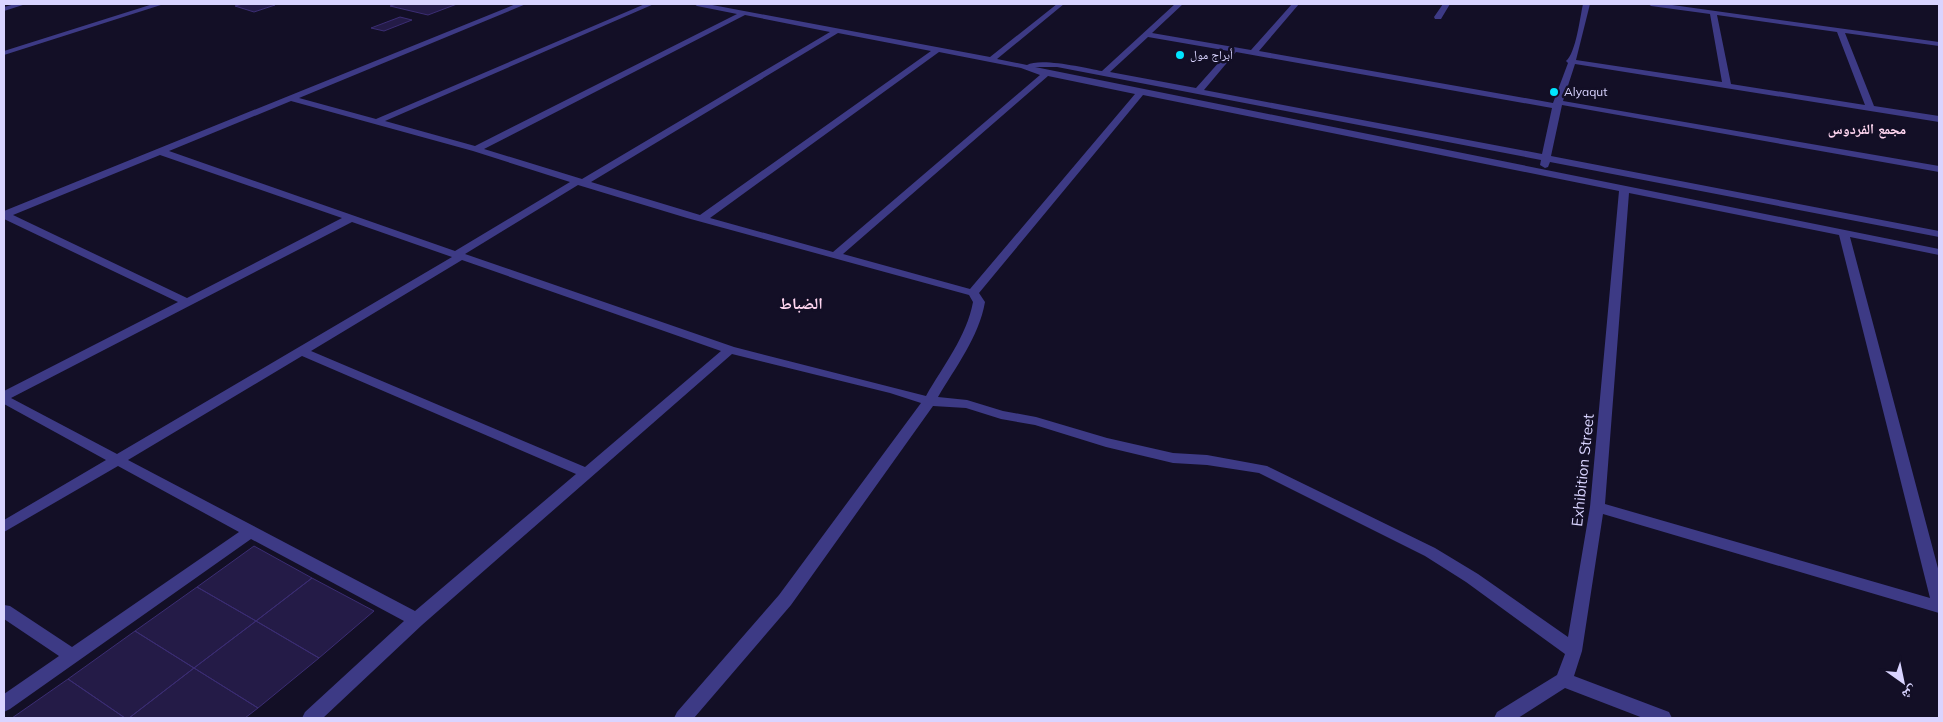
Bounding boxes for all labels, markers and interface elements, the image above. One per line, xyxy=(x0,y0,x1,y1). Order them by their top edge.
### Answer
place label: أبراج مول xyxy=(1190,47,1233,62)
marker: أبراج مول xyxy=(1174,49,1186,61)
place label: Alyaqut xyxy=(1564,84,1607,99)
marker: Alyaqut xyxy=(1548,86,1560,98)
district label: مجمع الفردوس xyxy=(1828,120,1906,139)
district label: الضباط xyxy=(779,293,823,313)
street label: Exhibition Street xyxy=(1567,413,1598,527)
north arrow xyxy=(1878,657,1928,707)
text: ش xyxy=(1899,681,1921,705)

